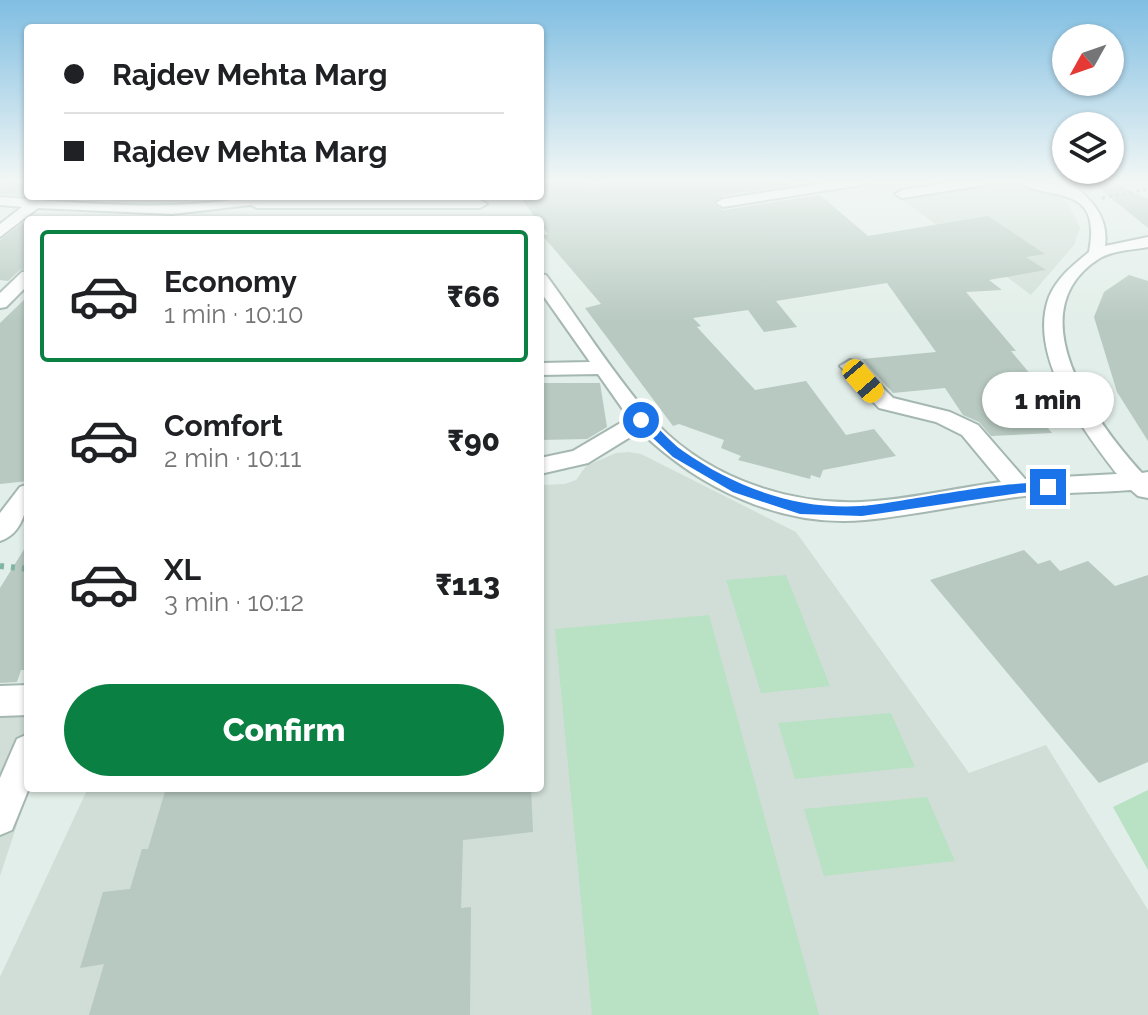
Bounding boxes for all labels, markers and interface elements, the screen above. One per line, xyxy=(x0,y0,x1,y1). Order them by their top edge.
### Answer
north arrow xyxy=(1052,24,1124,96)
map controls xyxy=(1052,24,1124,184)
text: Rajdev Mehta Marg xyxy=(112,57,388,92)
button: layers xyxy=(1052,112,1124,184)
text: Rajdev Mehta Marg xyxy=(112,134,388,169)
icon: car xyxy=(68,260,140,332)
text: Economy xyxy=(164,264,297,299)
text: ₹66 xyxy=(447,279,500,314)
text: 1 min · 10:10 xyxy=(164,299,304,329)
car xyxy=(838,355,888,407)
callout: 1 min xyxy=(982,371,1114,427)
text: 1 min xyxy=(1015,385,1081,415)
route start xyxy=(623,402,659,438)
icon: car xyxy=(68,404,140,476)
text: Comfort xyxy=(164,408,283,443)
text: ₹90 xyxy=(447,423,500,458)
text: 2 min · 10:11 xyxy=(164,443,301,473)
route end xyxy=(1030,469,1066,505)
icon: car xyxy=(68,548,140,620)
text: XL xyxy=(164,552,201,587)
text: ₹113 xyxy=(435,567,500,602)
text: 3 min · 10:12 xyxy=(164,587,304,617)
button: Confirm xyxy=(64,684,504,776)

